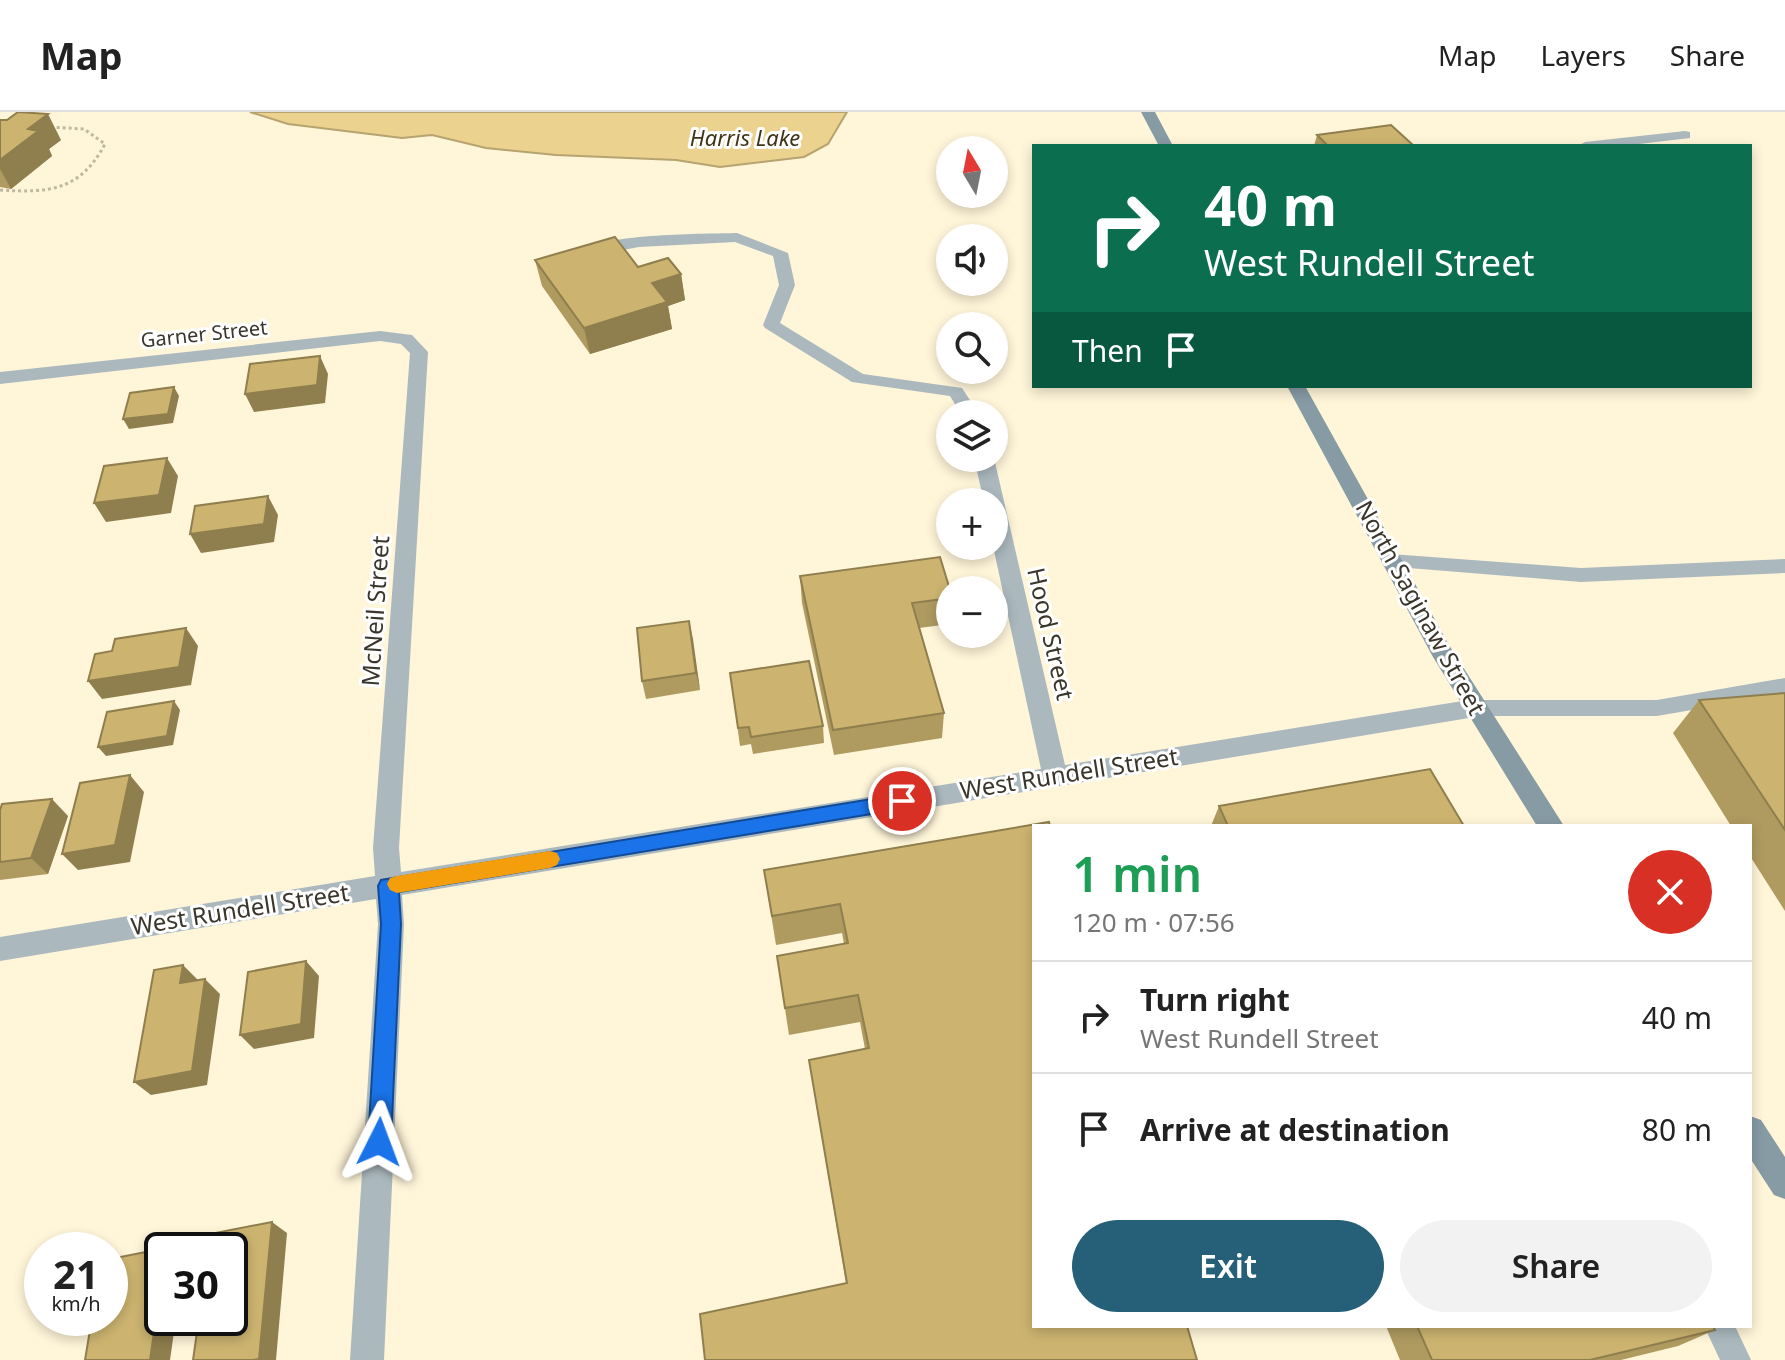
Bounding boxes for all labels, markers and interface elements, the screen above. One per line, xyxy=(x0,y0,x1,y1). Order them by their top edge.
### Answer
text: Map xyxy=(40,29,123,81)
text: Map xyxy=(1438,36,1496,74)
text: Layers xyxy=(1540,36,1626,74)
text: Share xyxy=(1670,36,1745,74)
water label: Harris Lake xyxy=(690,122,800,152)
north arrow xyxy=(936,136,1008,208)
map controls xyxy=(936,136,1008,648)
text: 40 m xyxy=(1204,166,1337,242)
icon: right xyxy=(1072,176,1176,280)
button: sound xyxy=(936,224,1008,296)
text: West Rundell Street xyxy=(1204,238,1534,287)
button: search xyxy=(936,312,1008,384)
street label: Garner Street xyxy=(139,313,269,354)
icon: arrive xyxy=(1159,328,1203,372)
text: Then xyxy=(1072,330,1143,371)
button: layers xyxy=(936,400,1008,472)
button: + xyxy=(936,488,1008,560)
street label: North Saginaw Street xyxy=(1349,494,1494,721)
street label: McNeil Street xyxy=(353,534,396,687)
street label: Hood Street xyxy=(1020,564,1083,703)
button: − xyxy=(936,576,1008,648)
street label: West Rundell Street xyxy=(957,739,1180,806)
pin xyxy=(868,767,936,835)
icon: arrive xyxy=(880,779,924,823)
text: 1 min xyxy=(1072,841,1202,906)
button: close xyxy=(1628,850,1712,934)
street label: West Rundell Street xyxy=(128,875,351,942)
text: 120 m · 07:56 xyxy=(1072,904,1235,940)
text: Turn right xyxy=(1140,979,1290,1020)
icon: right xyxy=(1072,995,1116,1039)
text: 40 m xyxy=(1642,997,1712,1038)
text: West Rundell Street xyxy=(1140,1020,1379,1056)
position arrow xyxy=(337,1100,421,1184)
icon: arrive xyxy=(1072,1107,1116,1151)
text: Arrive at destination xyxy=(1140,1109,1450,1150)
text: 80 m xyxy=(1642,1109,1712,1150)
button: Exit xyxy=(1072,1220,1384,1312)
button: Share xyxy=(1400,1220,1712,1312)
speed limit sign: 30 xyxy=(144,1232,248,1336)
text: 21 xyxy=(53,1246,99,1301)
text: km/h xyxy=(51,1290,101,1317)

